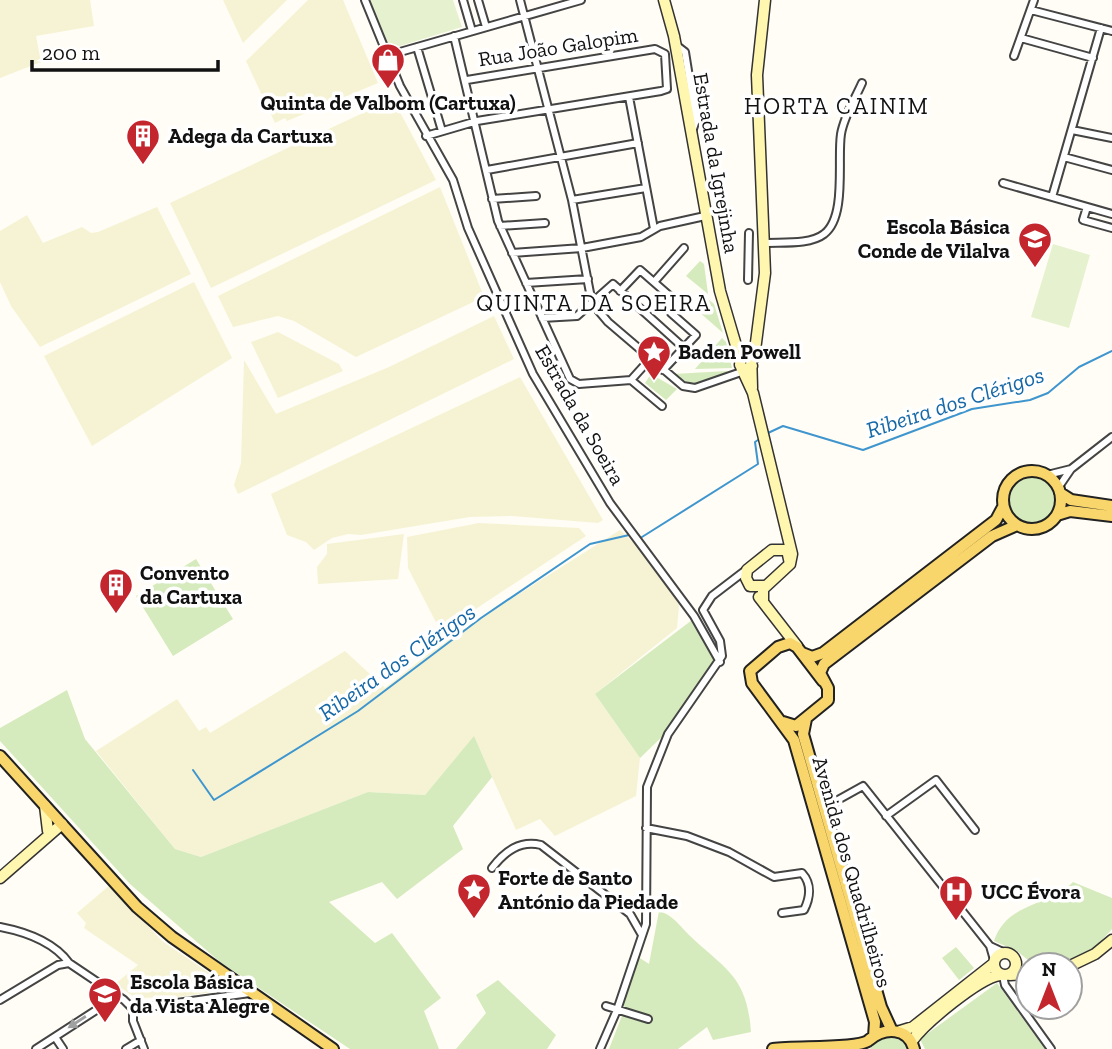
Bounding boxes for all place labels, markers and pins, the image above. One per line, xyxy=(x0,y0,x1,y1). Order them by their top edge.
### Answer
shop icon: Quinta de Valbom (Cartuxa) xyxy=(369,41,407,90)
place label: Quinta de Valbom (Cartuxa) xyxy=(260,90,516,115)
building icon: Adega da Cartuxa xyxy=(124,117,162,166)
place label: Adega da Cartuxa xyxy=(168,123,334,148)
place label: Escola Básica Conde de Vilalva xyxy=(858,214,1010,263)
school or university icon: Escola Básica Conde de Vilalva xyxy=(1016,220,1054,269)
place icon: Baden Powell xyxy=(635,333,673,382)
place label: Baden Powell xyxy=(678,339,801,364)
place label: Convento da Cartuxa xyxy=(140,560,243,609)
building icon: Convento da Cartuxa xyxy=(97,566,135,615)
place label: Forte de Santo António da Piedade xyxy=(498,865,678,914)
place icon: Forte de Santo António da Piedade xyxy=(455,871,493,920)
hospital icon: UCC Évora xyxy=(937,873,975,922)
place label: UCC Évora xyxy=(981,879,1081,904)
place label: Escola Básica da Vista Alegre xyxy=(130,969,270,1018)
school or university icon: Escola Básica da Vista Alegre xyxy=(86,975,124,1024)

